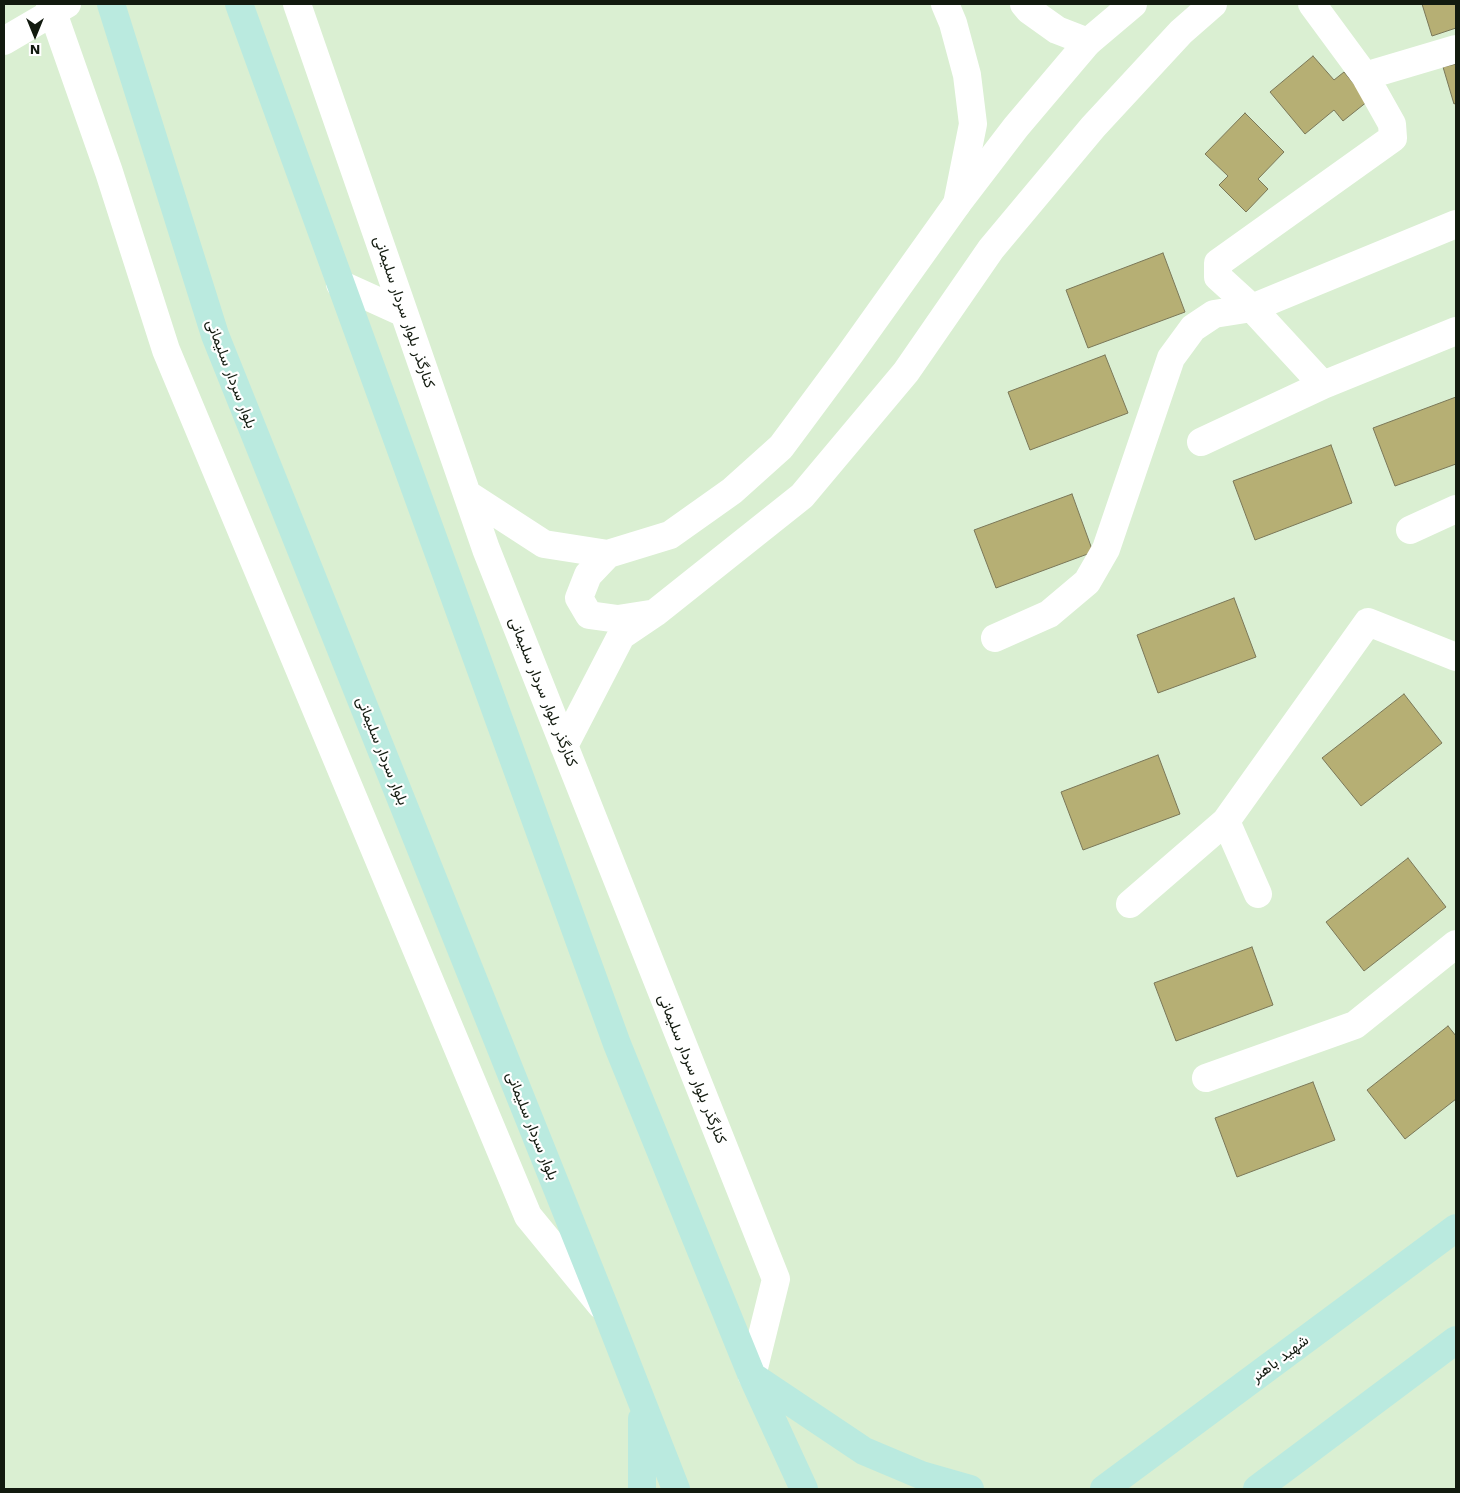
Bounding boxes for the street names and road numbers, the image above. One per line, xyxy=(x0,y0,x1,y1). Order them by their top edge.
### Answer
street label: کنارگذر بلوار سردار سلیمانی xyxy=(369,234,439,390)
street label: بلوار سردار سلیمانی xyxy=(202,317,260,431)
street label: کنارگذر بلوار سردار سلیمانی xyxy=(505,615,581,769)
street label: بلوار سردار سلیمانی xyxy=(352,694,412,808)
street label: کنارگذر بلوار سردار سلیمانی xyxy=(654,992,730,1146)
street label: بلوار سردار سلیمانی xyxy=(502,1069,562,1183)
street label: شهید باهنر xyxy=(1248,1332,1312,1386)

